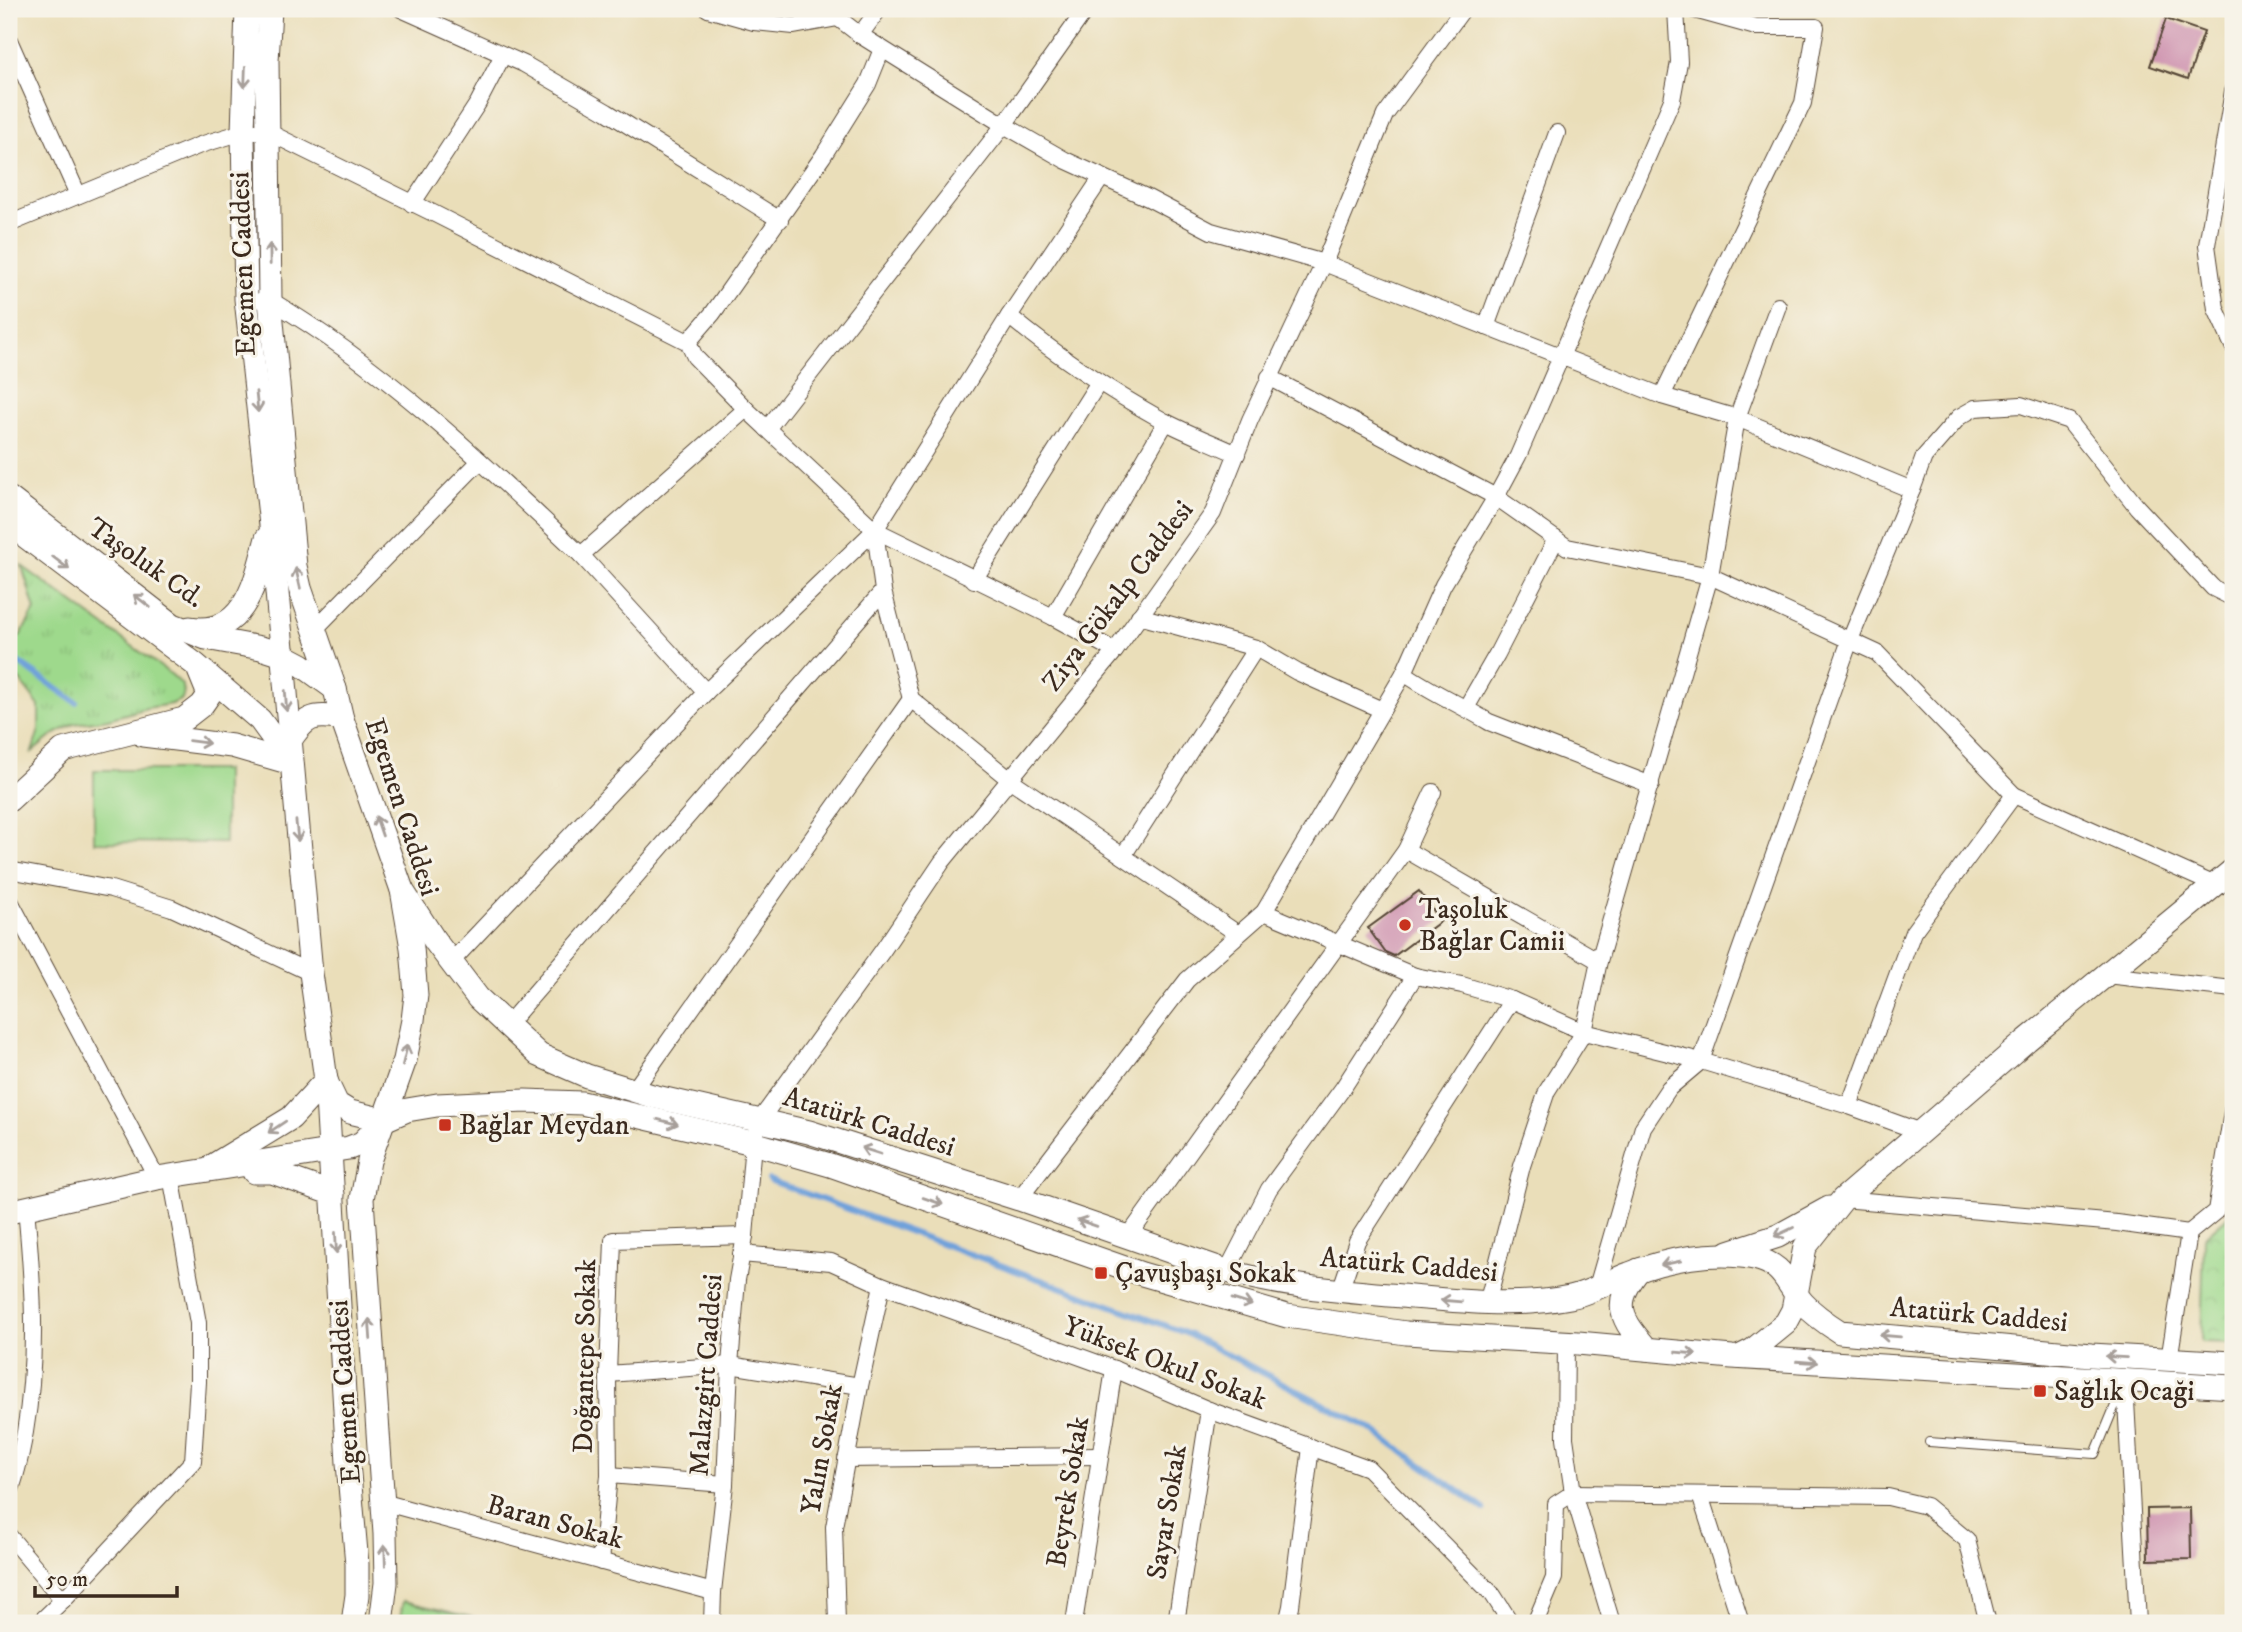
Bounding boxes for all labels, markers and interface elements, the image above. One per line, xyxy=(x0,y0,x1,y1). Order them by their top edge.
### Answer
one-way arrow xyxy=(238,65,252,88)
street label: Egemen Caddesi xyxy=(222,171,264,357)
one-way arrow xyxy=(263,243,276,266)
one-way arrow xyxy=(251,390,264,413)
street label: Ziya Gökalp Caddesi xyxy=(1035,493,1201,699)
street label: Taşoluk Cd. xyxy=(81,510,211,616)
one-way arrow xyxy=(51,556,70,570)
one-way arrow xyxy=(290,567,304,590)
one-way arrow xyxy=(134,594,152,609)
one-way arrow xyxy=(280,690,293,712)
street label: Egemen Caddesi xyxy=(357,714,447,900)
one-way arrow xyxy=(187,735,210,748)
one-way arrow xyxy=(372,815,385,837)
one-way arrow xyxy=(291,819,304,842)
place label: Taşoluk Bağlar Camii xyxy=(1419,892,1565,959)
marker: Taşoluk Bağlar Camii xyxy=(1397,917,1413,933)
one-way arrow xyxy=(399,1044,412,1067)
street label: Atatürk Caddesi xyxy=(779,1079,959,1165)
place label: Bağlar Meydan xyxy=(459,1108,630,1143)
one-way arrow xyxy=(656,1116,679,1129)
marker: Bağlar Meydan xyxy=(437,1117,453,1133)
one-way arrow xyxy=(268,1120,287,1134)
one-way arrow xyxy=(860,1144,882,1156)
one-way arrow xyxy=(921,1196,943,1208)
one-way arrow xyxy=(1076,1216,1098,1228)
one-way arrow xyxy=(1774,1226,1795,1239)
one-way arrow xyxy=(329,1231,342,1254)
street label: Atatürk Caddesi xyxy=(1319,1240,1499,1290)
place label: Çavuşbaşı Sokak xyxy=(1115,1256,1296,1291)
one-way arrow xyxy=(1660,1256,1683,1270)
street label: Doğantepe Sokak xyxy=(566,1258,604,1454)
marker: Çavuşbaşı Sokak xyxy=(1093,1265,1109,1281)
street label: Malazgirt Caddesi xyxy=(681,1273,731,1477)
street label: Atatürk Caddesi xyxy=(1889,1290,2069,1340)
one-way arrow xyxy=(1440,1294,1462,1307)
one-way arrow xyxy=(1231,1297,1253,1310)
street label: Egemen Caddesi xyxy=(321,1299,369,1485)
street label: Yüksek Okul Sokak xyxy=(1058,1308,1272,1418)
one-way arrow xyxy=(363,1318,376,1340)
one-way arrow xyxy=(1879,1329,1901,1342)
one-way arrow xyxy=(1674,1347,1697,1360)
one-way arrow xyxy=(2105,1350,2128,1363)
one-way arrow xyxy=(1795,1355,1818,1368)
place label: Sağlık Ocaği xyxy=(2054,1374,2194,1409)
street label: Yalın Sokak xyxy=(793,1381,851,1517)
marker: Sağlık Ocaği xyxy=(2032,1383,2048,1399)
street label: Beyrek Sokak xyxy=(1039,1414,1097,1570)
street label: Sayar Sokak xyxy=(1139,1442,1195,1582)
street label: Baran Sokak xyxy=(483,1487,627,1557)
one-way arrow xyxy=(379,1544,392,1567)
scale bar xyxy=(35,1555,177,1599)
text: 50 m xyxy=(46,1567,88,1593)

